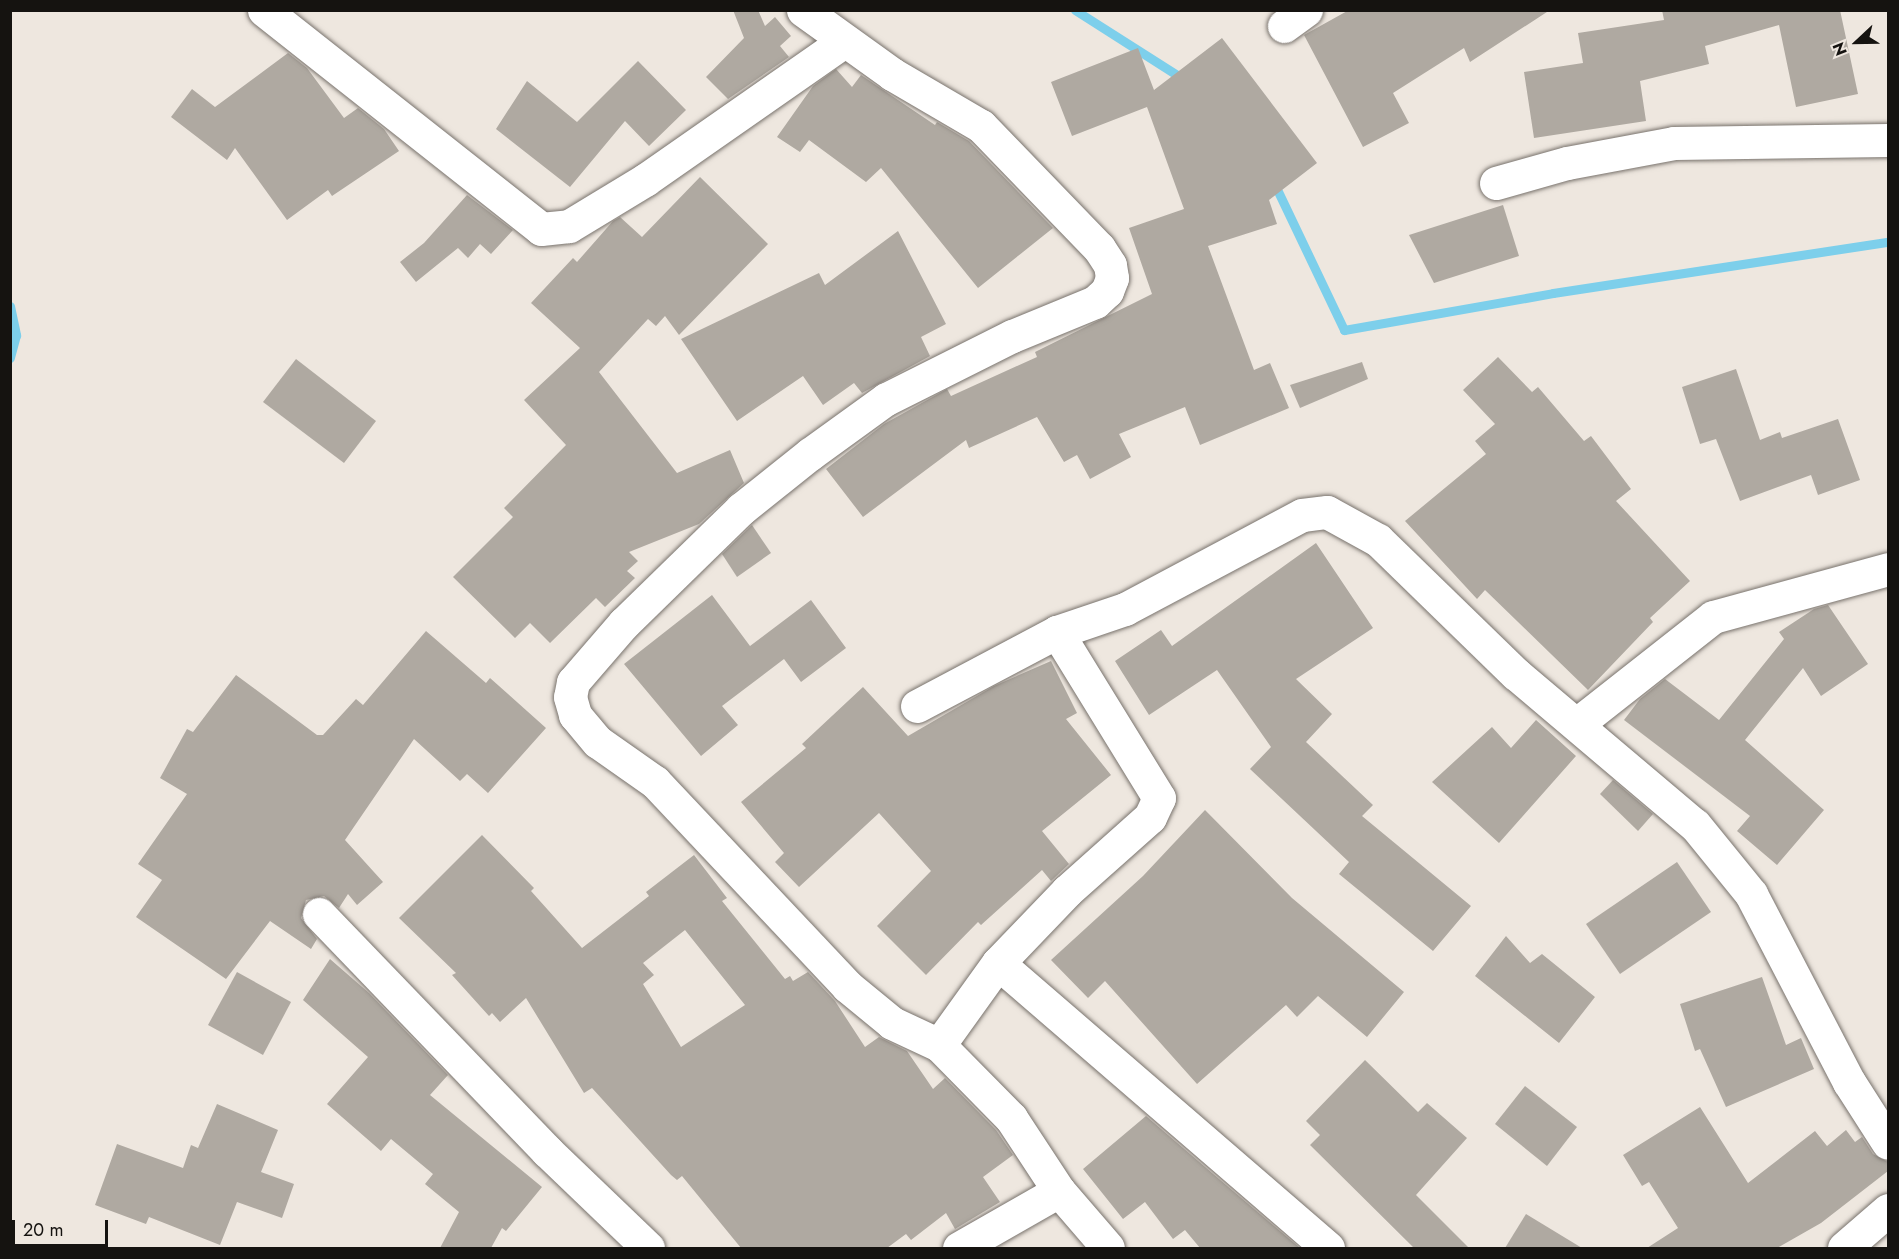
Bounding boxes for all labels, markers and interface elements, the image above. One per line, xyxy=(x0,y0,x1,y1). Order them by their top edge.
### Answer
north arrow xyxy=(1827,12,1887,72)
text: N xyxy=(1827,39,1853,59)
scale bar xyxy=(15,1208,111,1246)
text: 20 m xyxy=(23,1217,63,1243)

